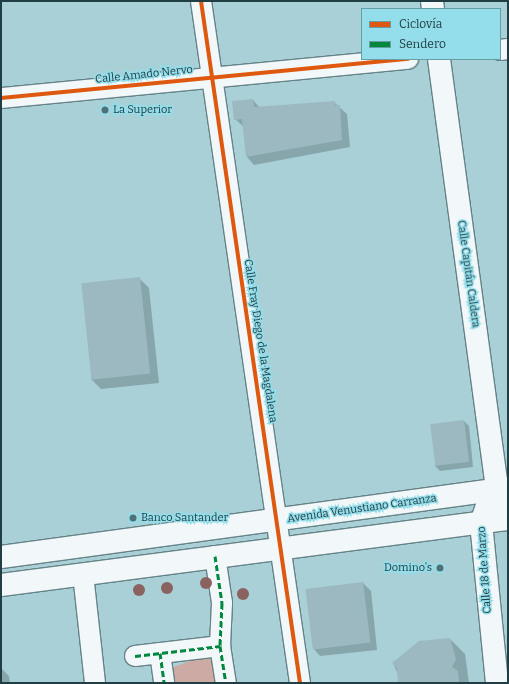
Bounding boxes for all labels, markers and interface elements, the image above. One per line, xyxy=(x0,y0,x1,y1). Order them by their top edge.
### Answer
legend xyxy=(361,8,501,60)
text: Ciclovía xyxy=(399,17,442,31)
text: Sendero xyxy=(399,37,446,51)
street label: Calle Amado Nervo xyxy=(95,63,193,87)
place label: La Superior xyxy=(113,103,172,117)
marker: La Superior xyxy=(100,105,110,115)
street label: Calle Capitán Caldera xyxy=(454,219,482,329)
street label: Calle Fray Diego de la Magdalena xyxy=(241,258,279,424)
street label: Avenida Venustiano Carranza xyxy=(287,492,437,526)
place label: Banco Santander xyxy=(141,511,228,525)
marker: Banco Santander xyxy=(128,513,138,523)
street label: Calle 18 de Marzo xyxy=(475,526,495,614)
place label: Domino's xyxy=(384,561,432,575)
marker: Domino's xyxy=(435,563,445,573)

